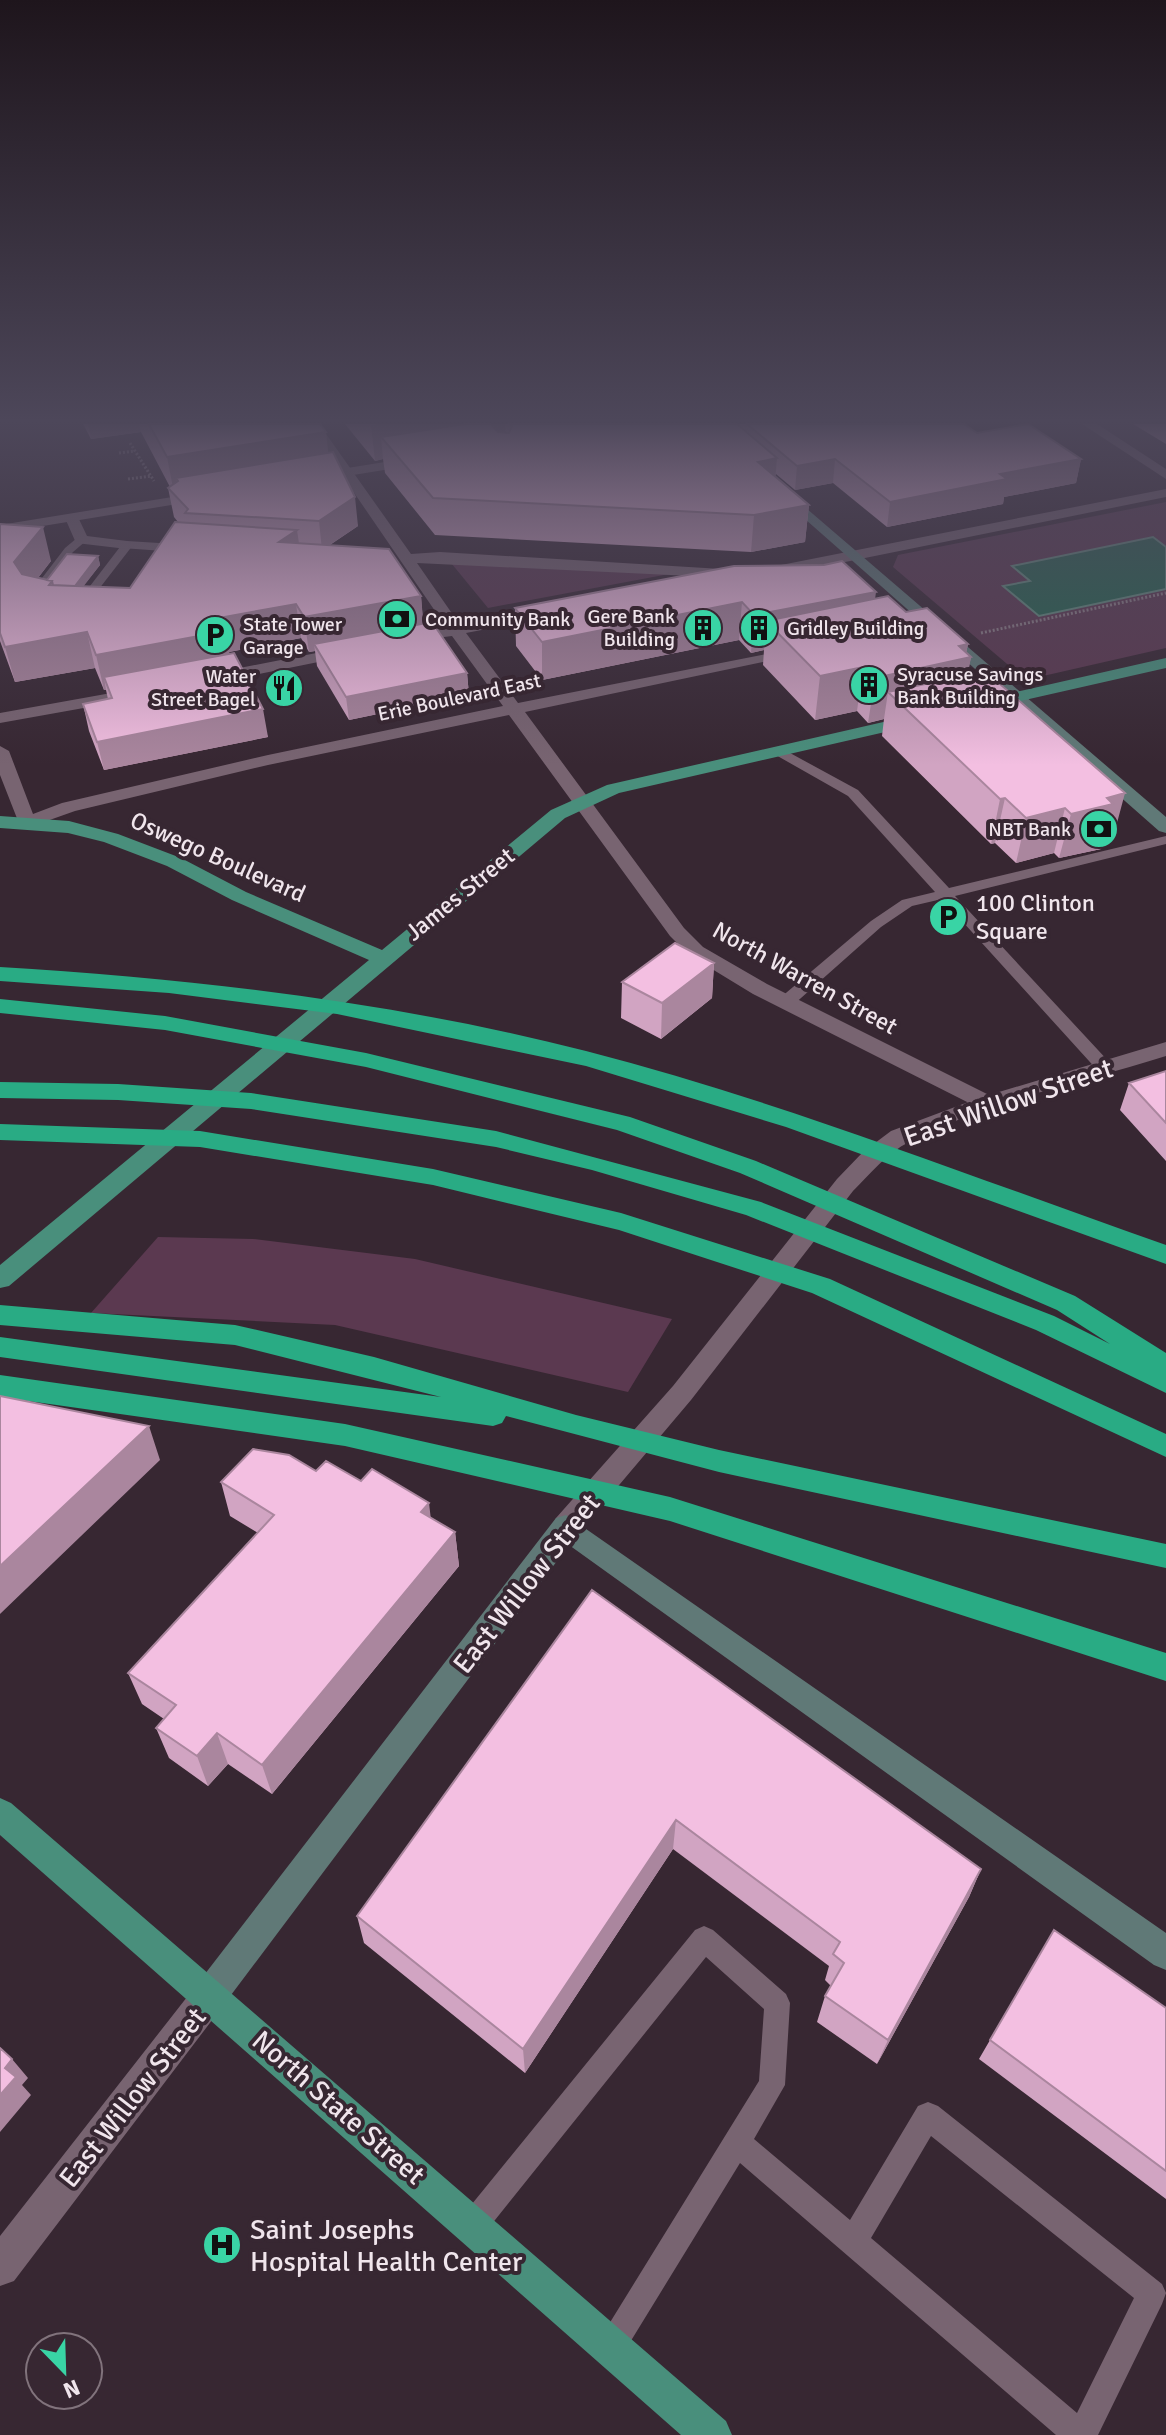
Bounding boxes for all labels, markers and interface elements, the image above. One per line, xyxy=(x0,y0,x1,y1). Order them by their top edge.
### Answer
bank icon: Community Bank xyxy=(376,598,418,640)
place label: Gere Bank Building xyxy=(588,604,675,652)
place label: Community Bank xyxy=(425,607,570,632)
building icon: Gere Bank Building xyxy=(682,607,724,649)
building icon: Gridley Building xyxy=(738,607,780,649)
place label: State Tower Garage xyxy=(243,612,343,660)
parking icon: State Tower Garage xyxy=(194,614,236,656)
place label: Gridley Building xyxy=(787,616,924,641)
place label: Syracuse Savings Bank Building xyxy=(897,662,1044,710)
place label: Water Street Bagel xyxy=(151,664,257,712)
building icon: Syracuse Savings Bank Building xyxy=(848,664,890,706)
restaurant icon: Water Street Bagel xyxy=(263,667,305,709)
street label: Erie Boulevard East xyxy=(375,668,543,727)
street label: Oswego Boulevard xyxy=(126,805,310,909)
bank icon: NBT Bank xyxy=(1078,808,1120,850)
place label: NBT Bank xyxy=(988,817,1071,842)
street label: James Street xyxy=(399,841,521,947)
place label: 100 Clinton Square xyxy=(976,888,1095,946)
parking icon: 100 Clinton Square xyxy=(927,896,969,938)
street label: North Warren Street xyxy=(707,915,903,1041)
street label: East Willow Street xyxy=(899,1051,1118,1155)
street label: East Willow Street xyxy=(446,1487,608,1680)
street label: East Willow Street xyxy=(52,2001,214,2194)
street label: North State Street xyxy=(245,2024,432,2192)
place label: Saint Josephs Hospital Health Center xyxy=(250,2213,523,2279)
hospital icon: Saint Josephs Hospital Health Center xyxy=(201,2224,243,2266)
north arrow xyxy=(24,2331,104,2411)
text: N xyxy=(59,2374,84,2404)

